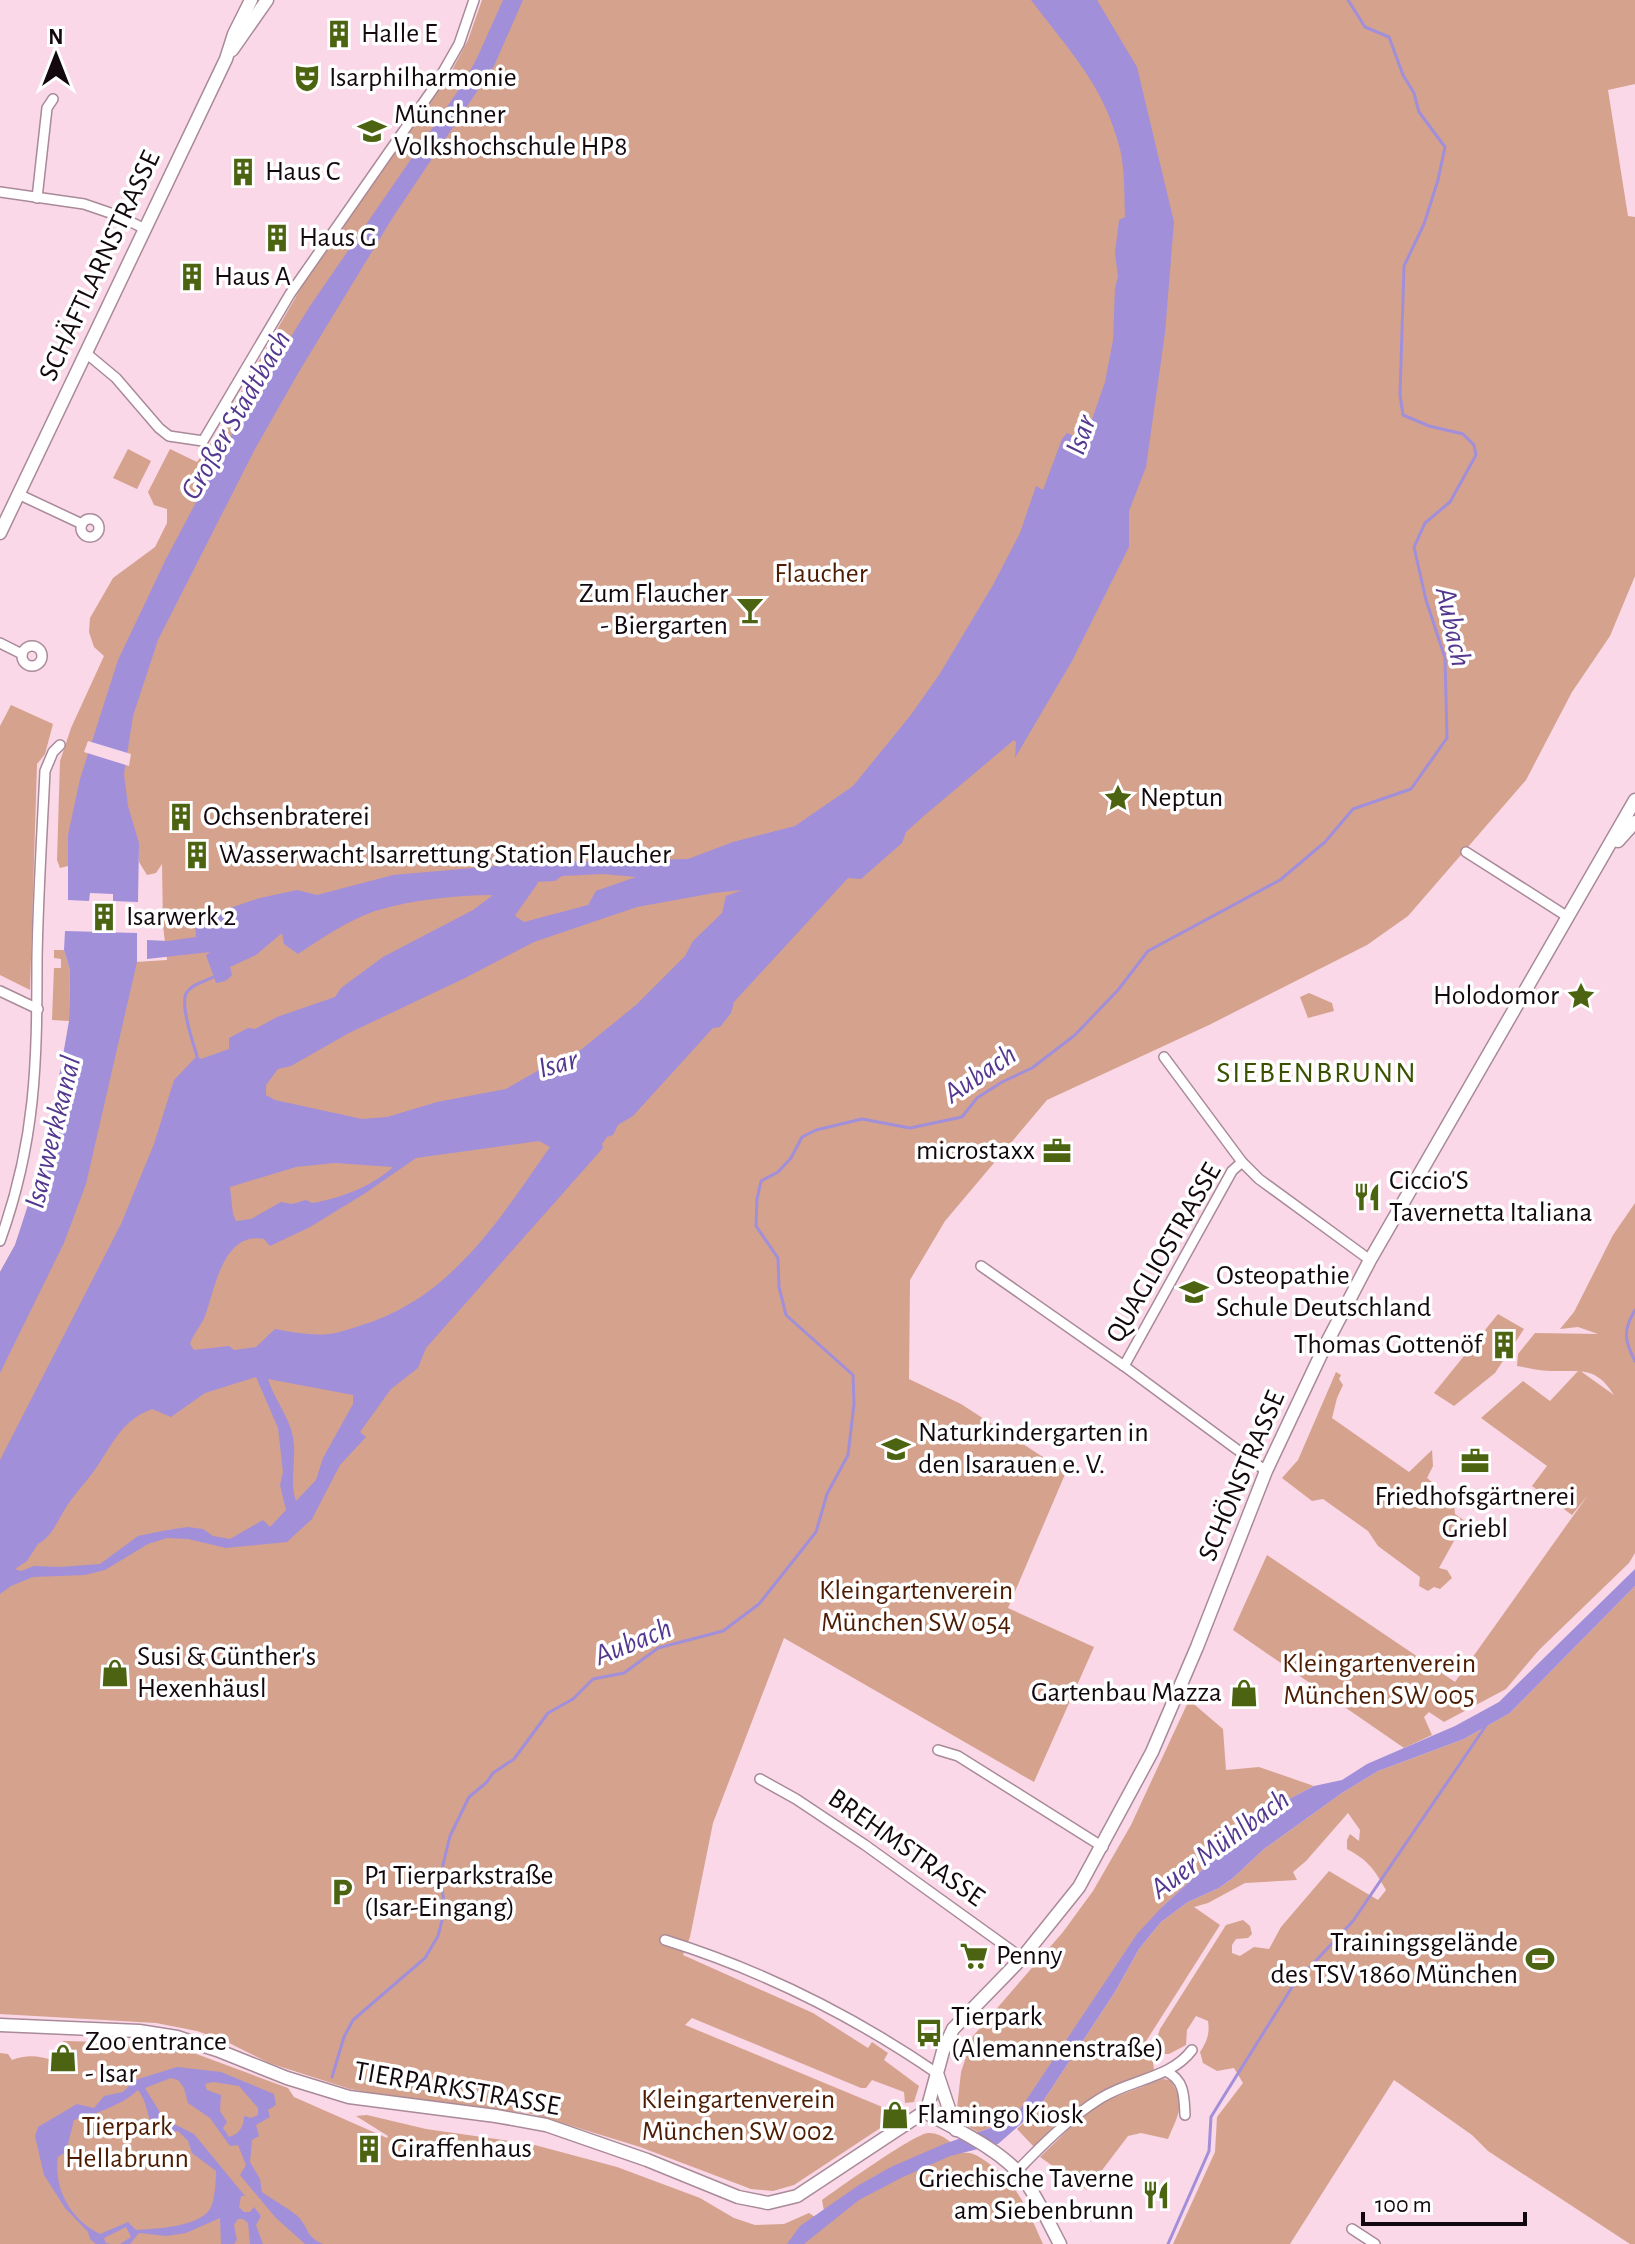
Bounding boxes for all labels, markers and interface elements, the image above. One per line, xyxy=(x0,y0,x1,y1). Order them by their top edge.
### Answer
north arrow xyxy=(16,16,96,96)
building icon: Halle E xyxy=(324,19,354,49)
place label: Halle E xyxy=(361,20,437,48)
text: N xyxy=(48,26,64,48)
theatre icon: Isarphilharmonie xyxy=(292,63,322,93)
place label: Isarphilharmonie xyxy=(329,64,517,92)
place label: Münchner Volkshochschule HP8 xyxy=(394,101,627,161)
school or university icon: Münchner Volkshochschule HP8 xyxy=(357,116,387,146)
street label: SCHÄFTLARNSTRASSE xyxy=(33,146,166,385)
building icon: Haus C xyxy=(228,157,258,187)
place label: Haus C xyxy=(265,158,340,186)
building icon: Haus G xyxy=(262,223,292,253)
place label: Haus G xyxy=(299,224,377,252)
building icon: Haus A xyxy=(177,262,207,292)
place label: Haus A xyxy=(214,263,291,291)
water label: Großer Stadtbach xyxy=(175,325,297,505)
water label: Isar xyxy=(1060,410,1102,459)
park label: Flaucher xyxy=(774,560,868,588)
place label: Zum Flaucher - Biergarten xyxy=(579,580,728,640)
water label: Aubach xyxy=(1430,584,1476,670)
bar icon: Zum Flaucher - Biergarten xyxy=(735,595,765,625)
place icon: Neptun xyxy=(1103,783,1133,813)
place label: Neptun xyxy=(1140,784,1223,812)
building icon: Ochsenbraterei xyxy=(166,802,196,832)
place label: Ochsenbraterei xyxy=(203,803,370,831)
building icon: Wasserwacht Isarrettung Station Flaucher xyxy=(182,840,212,870)
place label: Wasserwacht Isarrettung Station Flaucher xyxy=(219,841,671,869)
building icon: Isarwerk 2 xyxy=(89,902,119,932)
place label: Isarwerk 2 xyxy=(126,903,236,931)
place icon: Holodomor xyxy=(1566,981,1596,1011)
place label: Holodomor xyxy=(1433,982,1559,1010)
water label: Aubach xyxy=(937,1039,1022,1110)
water label: Isar xyxy=(535,1044,582,1084)
water label: Isarwerkkanal xyxy=(20,1052,86,1212)
district label: SIEBENBRUNN xyxy=(1216,1058,1418,1088)
office icon: microstaxx xyxy=(1042,1136,1072,1166)
place label: microstaxx xyxy=(916,1137,1035,1165)
street label: QUAGLIOSTRASSE xyxy=(1101,1158,1227,1348)
place label: Ciccio'S Tavernetta Italiana xyxy=(1389,1167,1593,1227)
restaurant icon: Ciccio'S Tavernetta Italiana xyxy=(1352,1182,1382,1212)
place label: Osteopathie Schule Deutschland xyxy=(1216,1262,1431,1322)
school or university icon: Osteopathie Schule Deutschland xyxy=(1179,1277,1209,1307)
building icon: Thomas Gottenöf xyxy=(1489,1330,1519,1360)
place label: Thomas Gottenöf xyxy=(1294,1331,1484,1359)
street label: SCHÖNSTRASSE xyxy=(1192,1386,1290,1565)
place label: Naturkindergarten in den Isarauen e. V. xyxy=(918,1419,1149,1479)
school or university icon: Naturkindergarten in den Isarauen e. V. xyxy=(881,1434,911,1464)
office icon: Friedhofsgärtnerei Griebl xyxy=(1460,1446,1490,1476)
place label: Friedhofsgärtnerei Griebl xyxy=(1375,1483,1575,1543)
park label: Kleingartenverein München SW 054 xyxy=(819,1577,1013,1637)
water label: Aubach xyxy=(589,1613,676,1671)
place label: Susi & Günther's Hexenhäusl xyxy=(137,1643,316,1703)
park label: Kleingartenverein München SW 005 xyxy=(1282,1650,1476,1710)
shop icon: Susi & Günther's Hexenhäusl xyxy=(100,1658,130,1688)
shop icon: Gartenbau Mazza xyxy=(1229,1678,1259,1708)
place label: Gartenbau Mazza xyxy=(1031,1679,1222,1707)
street label: BREHMSTRASSE xyxy=(823,1784,989,1912)
water label: Auer Mühlbach xyxy=(1144,1784,1295,1905)
place label: P1 Tierparkstraße (Isar-Eingang) xyxy=(364,1862,553,1922)
parking icon: P1 Tierparkstraße (Isar-Eingang) xyxy=(327,1877,357,1907)
place label: Trainingsgelände des TSV 1860 München xyxy=(1271,1929,1518,1989)
supermarket icon: Penny xyxy=(959,1941,989,1971)
place label: Penny xyxy=(996,1942,1062,1970)
sports icon: Trainingsgelände des TSV 1860 München xyxy=(1525,1944,1555,1974)
place label: Tierpark (Alemannenstraße) xyxy=(951,2003,1164,2063)
bus stop icon: Tierpark (Alemannenstraße) xyxy=(914,2018,944,2048)
place label: Zoo entrance - Isar xyxy=(85,2028,227,2088)
shop icon: Zoo entrance - Isar xyxy=(48,2043,78,2073)
street label: TIERPARKSTRASSE xyxy=(352,2057,562,2121)
park label: Kleingartenverein München SW 002 xyxy=(641,2086,835,2146)
shop icon: Flamingo Kiosk xyxy=(880,2100,910,2130)
place label: Flamingo Kiosk xyxy=(917,2101,1084,2129)
park label: Tierpark Hellabrunn xyxy=(65,2113,189,2173)
building icon: Giraffenhaus xyxy=(354,2134,384,2164)
place label: Giraffenhaus xyxy=(391,2135,532,2163)
place label: Griechische Taverne am Siebenbrunn xyxy=(918,2165,1134,2225)
scale bar xyxy=(1363,2176,1525,2226)
restaurant icon: Griechische Taverne am Siebenbrunn xyxy=(1141,2180,1171,2210)
text: 100 m xyxy=(1375,2193,1432,2217)

